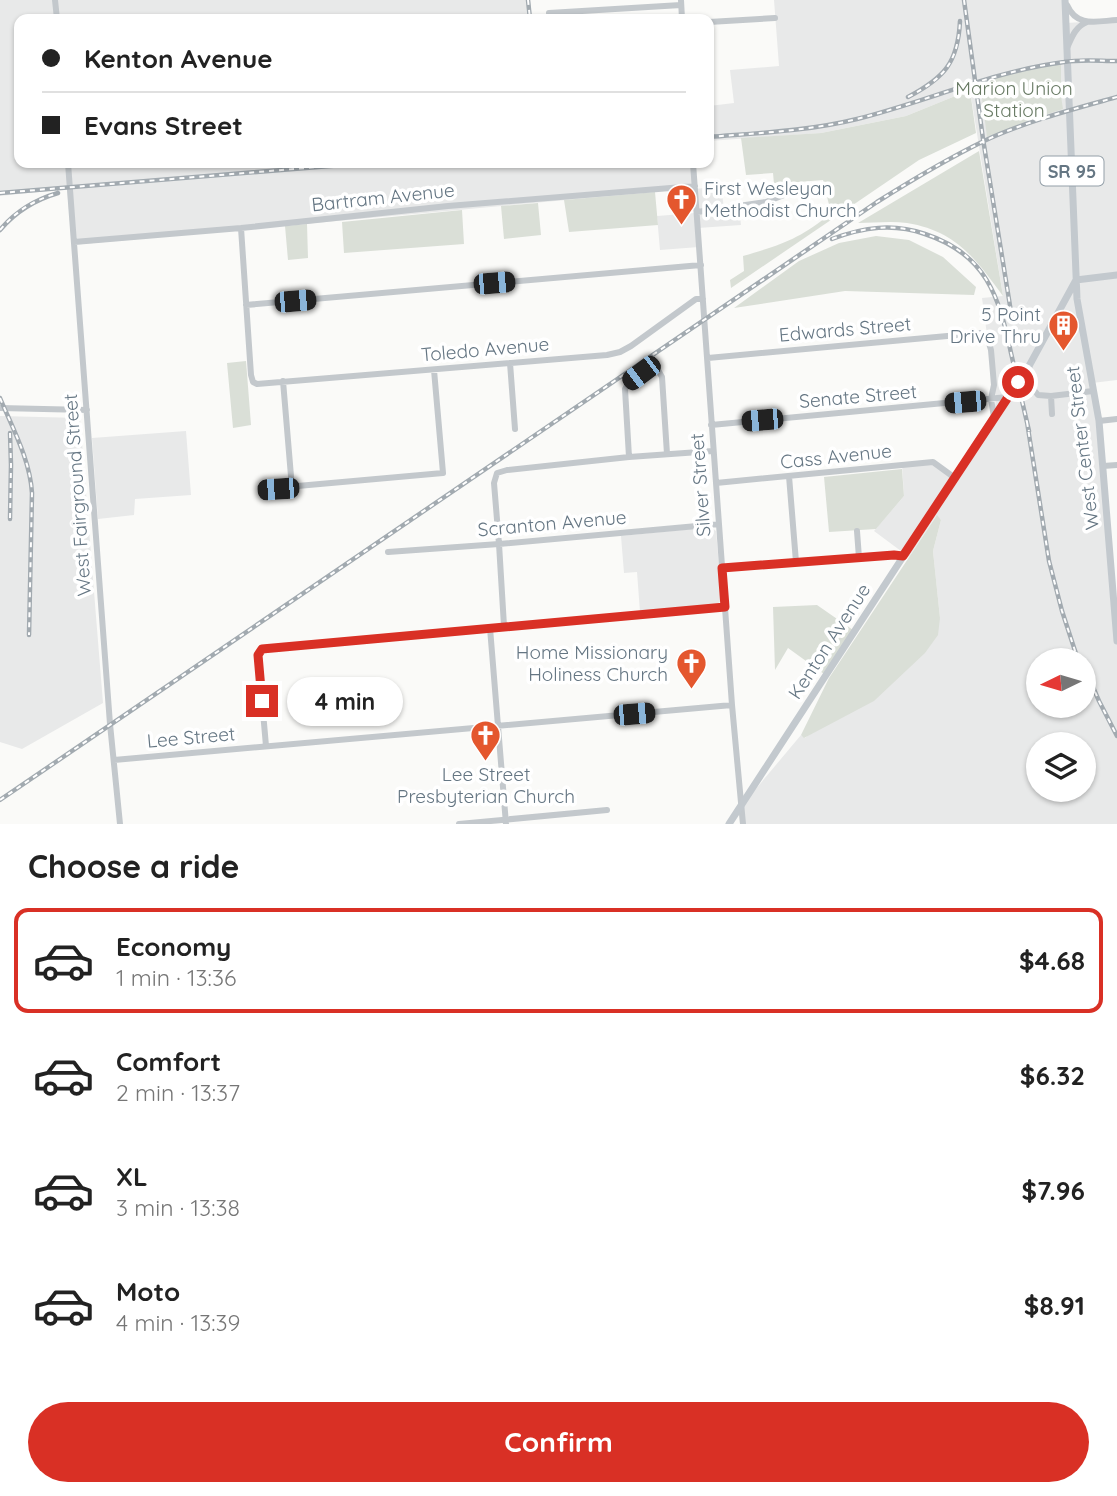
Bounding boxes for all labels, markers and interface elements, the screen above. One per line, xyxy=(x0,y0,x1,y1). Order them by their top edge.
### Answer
text: Kenton Avenue xyxy=(84,42,273,75)
park label: Marion Union Station xyxy=(955,76,1073,122)
text: Evans Street xyxy=(84,109,243,142)
road number: SR 95 xyxy=(1040,156,1104,186)
place label: First Wesleyan Methodist Church xyxy=(704,176,857,222)
street label: Bartram Avenue xyxy=(310,178,456,216)
church icon: First Wesleyan Methodist Church xyxy=(664,182,698,226)
car xyxy=(473,271,516,295)
car xyxy=(274,289,317,313)
place label: 5 Point Drive Thru xyxy=(950,302,1041,348)
building icon: 5 Point Drive Thru xyxy=(1047,308,1081,352)
street label: Edwards Street xyxy=(778,311,912,347)
street label: Toledo Avenue xyxy=(420,331,550,367)
car xyxy=(618,352,665,394)
street label: West Center Street xyxy=(1060,365,1104,531)
route start xyxy=(1002,366,1034,398)
street label: Senate Street xyxy=(798,379,918,413)
car xyxy=(944,390,987,414)
street label: West Fairground Street xyxy=(58,393,96,597)
car xyxy=(741,408,784,432)
street label: Silver Street xyxy=(684,432,716,538)
street label: Cass Avenue xyxy=(779,438,893,474)
car xyxy=(257,477,300,501)
street label: Scranton Avenue xyxy=(477,505,627,541)
street label: Kenton Avenue xyxy=(783,579,875,703)
place label: Home Missionary Holiness Church xyxy=(516,640,668,686)
church icon: Home Missionary Holiness Church xyxy=(674,646,708,690)
north arrow xyxy=(1026,648,1096,718)
map controls xyxy=(1026,648,1096,802)
callout: 4 min xyxy=(286,676,402,726)
route end xyxy=(246,685,278,717)
text: 4 min xyxy=(315,687,375,716)
car xyxy=(613,702,656,726)
church icon: Lee Street Presbyterian Church xyxy=(469,718,503,762)
street label: Lee Street xyxy=(146,721,236,753)
button: layers xyxy=(1026,732,1096,802)
place label: Lee Street Presbyterian Church xyxy=(397,762,575,808)
text: Choose a ride xyxy=(28,846,240,886)
icon: car xyxy=(32,929,95,992)
text: Economy xyxy=(116,930,231,963)
text: $4.68 xyxy=(1019,944,1085,977)
text: 1 min · 13:36 xyxy=(116,963,236,992)
icon: car xyxy=(32,1044,95,1107)
text: Comfort xyxy=(116,1045,221,1078)
text: $6.32 xyxy=(1020,1059,1085,1092)
text: 2 min · 13:37 xyxy=(116,1078,240,1107)
icon: car xyxy=(32,1159,95,1222)
text: XL xyxy=(116,1160,148,1193)
text: $7.96 xyxy=(1021,1174,1085,1207)
text: 3 min · 13:38 xyxy=(116,1193,240,1222)
icon: car xyxy=(32,1274,95,1337)
text: Moto xyxy=(116,1275,180,1308)
text: $8.91 xyxy=(1024,1289,1085,1322)
text: 4 min · 13:39 xyxy=(116,1308,240,1337)
button: Confirm xyxy=(28,1402,1089,1482)

